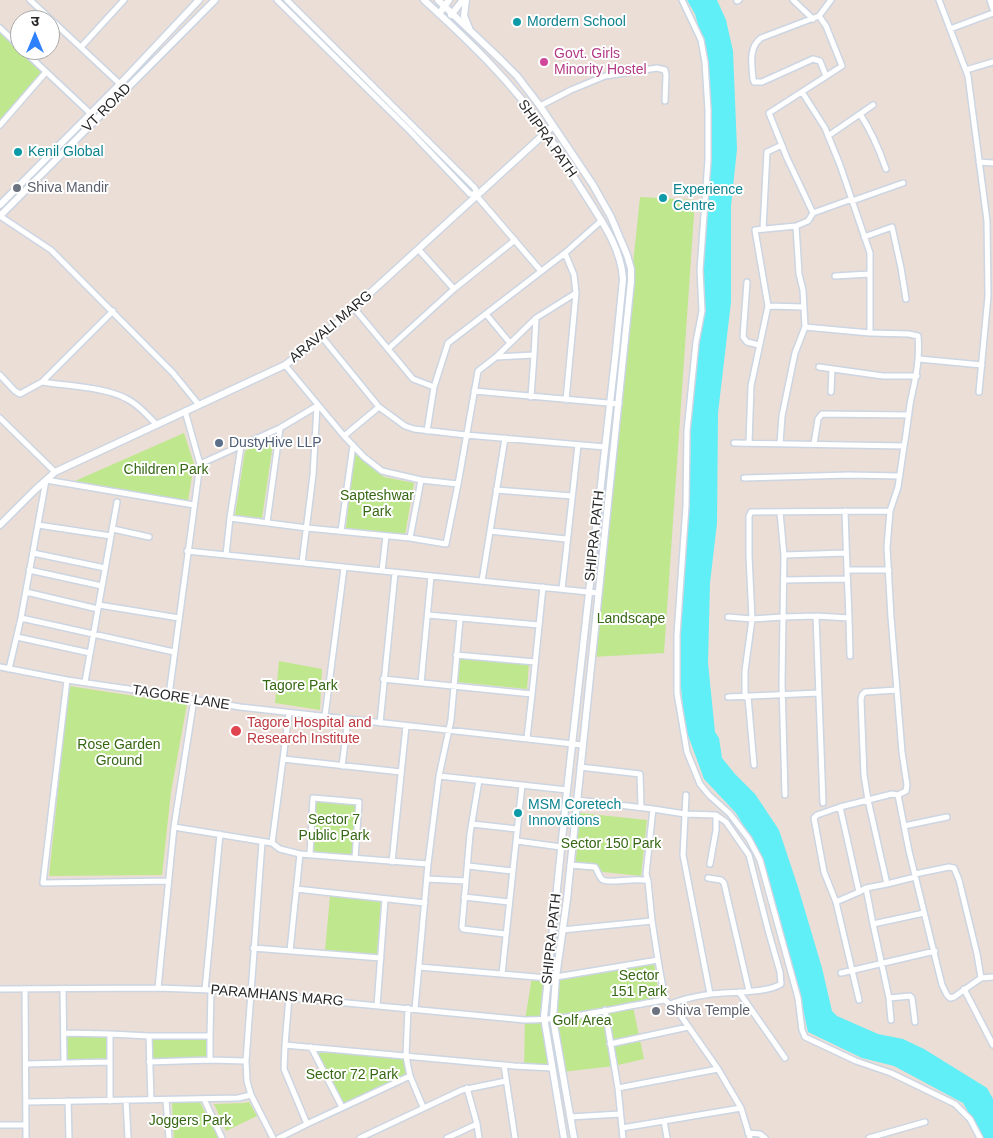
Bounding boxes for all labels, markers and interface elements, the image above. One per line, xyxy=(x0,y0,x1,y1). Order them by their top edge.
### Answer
north arrow xyxy=(10,10,60,60)
text: उ xyxy=(31,13,39,29)
place label: Mordern School xyxy=(527,14,626,30)
marker: Mordern School xyxy=(511,16,523,28)
place label: Govt. Girls Minority Hostel xyxy=(554,46,647,78)
marker: Govt. Girls Minority Hostel xyxy=(538,56,550,68)
street label: VT ROAD xyxy=(79,80,135,136)
street label: SHIPRA PATH xyxy=(514,97,580,181)
place label: Kenil Global xyxy=(28,144,103,160)
marker: Kenil Global xyxy=(12,146,24,158)
place label: Shiva Mandir xyxy=(27,180,109,196)
marker: Shiva Mandir xyxy=(11,182,23,194)
place label: Experience Centre xyxy=(673,182,743,214)
marker: Experience Centre xyxy=(657,192,669,204)
street label: ARAVALI MARG xyxy=(286,287,376,367)
place label: DustyHive LLP xyxy=(229,435,322,451)
marker: DustyHive LLP xyxy=(213,437,225,449)
park label: Children Park xyxy=(124,462,208,478)
park label: Sapteshwar Park xyxy=(340,488,414,520)
street label: SHIPRA PATH xyxy=(582,490,608,582)
park label: Landscape xyxy=(597,611,665,627)
park label: Tagore Park xyxy=(262,678,338,694)
street label: TAGORE LANE xyxy=(131,682,231,714)
place label: Tagore Hospital and Research Institute xyxy=(247,715,372,748)
marker: Tagore Hospital and Research Institute xyxy=(229,724,243,738)
park label: Rose Garden Ground xyxy=(77,737,161,770)
place label: MSM Coretech Innovations xyxy=(528,797,621,830)
marker: MSM Coretech Innovations xyxy=(512,807,524,819)
park label: Sector 7 Public Park xyxy=(299,812,369,844)
park label: Sector 150 Park xyxy=(561,836,661,852)
street label: SHIPRA PATH xyxy=(539,893,565,985)
park label: Sector 151 Park xyxy=(611,968,667,1000)
street label: PARAMHANS MARG xyxy=(210,982,344,1010)
place label: Shiva Temple xyxy=(666,1003,750,1019)
marker: Shiva Temple xyxy=(650,1005,662,1017)
park label: Golf Area xyxy=(552,1013,612,1029)
park label: Sector 72 Park xyxy=(306,1067,398,1083)
park label: Joggers Park xyxy=(149,1113,231,1129)

